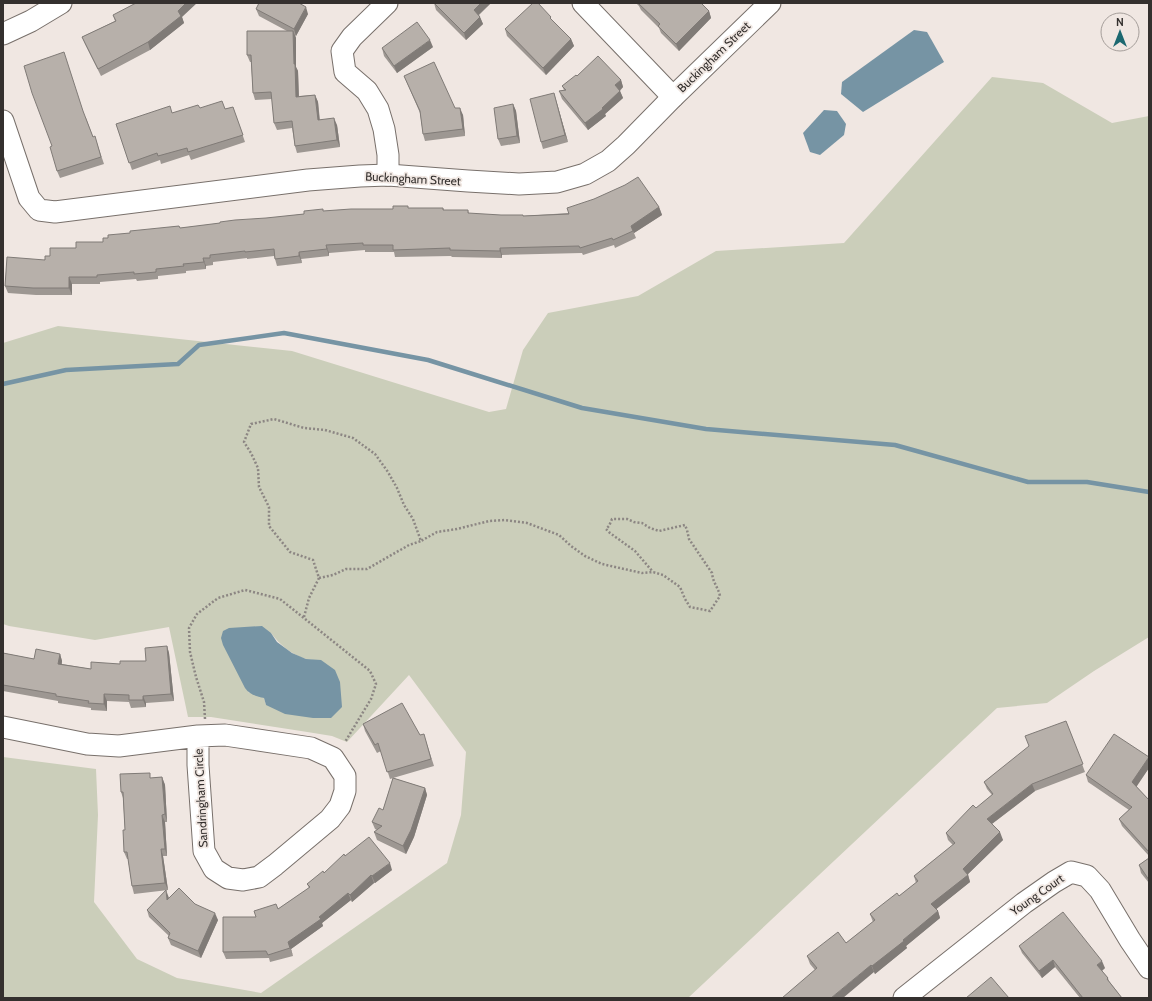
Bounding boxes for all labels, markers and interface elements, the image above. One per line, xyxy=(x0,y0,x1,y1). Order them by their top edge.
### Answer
north arrow xyxy=(1100,12,1140,52)
text: N xyxy=(1116,15,1124,29)
street label: Buckingham Street xyxy=(674,18,753,95)
street label: Buckingham Street xyxy=(365,169,461,188)
street label: Sandringham Circle xyxy=(190,748,211,848)
street label: Young Court xyxy=(1006,871,1066,919)

